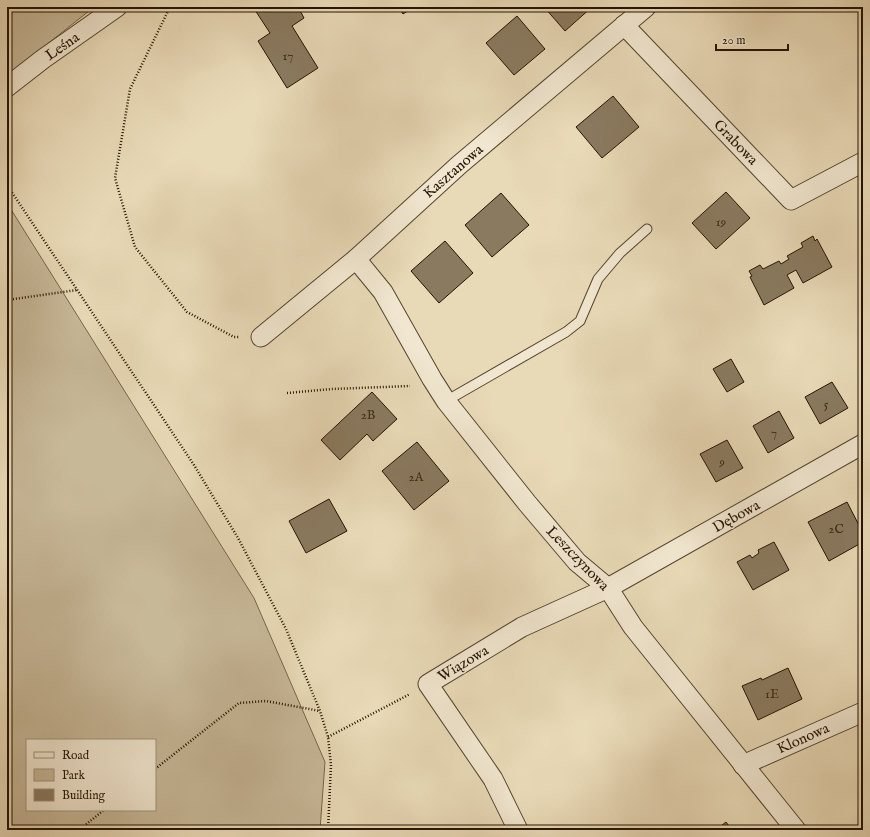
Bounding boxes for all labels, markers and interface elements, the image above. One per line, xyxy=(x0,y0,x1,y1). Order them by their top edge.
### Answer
scale bar xyxy=(716,26,788,52)
street label: Leśna xyxy=(42,28,83,65)
text: 20 m xyxy=(722,33,745,48)
house number: 17 xyxy=(283,48,293,65)
street label: Grabowa xyxy=(709,116,762,170)
street label: Kasztanowa xyxy=(419,140,488,203)
house number: 19 xyxy=(716,214,727,231)
house number: 5 xyxy=(824,396,829,413)
house number: 2B xyxy=(361,407,376,424)
house number: 7 xyxy=(771,425,777,442)
house number: 9 xyxy=(718,454,725,471)
house number: 2A xyxy=(409,469,425,486)
street label: Dębowa xyxy=(709,495,764,537)
house number: 2C xyxy=(828,521,844,538)
street label: Leszczynowa xyxy=(542,522,614,595)
street label: Wiązowa xyxy=(434,641,493,686)
house number: 1E xyxy=(765,686,779,703)
street label: Klonowa xyxy=(774,718,833,758)
legend xyxy=(26,739,156,811)
text: Road xyxy=(62,748,90,763)
text: Park xyxy=(62,768,85,783)
text: Building xyxy=(62,788,106,803)

